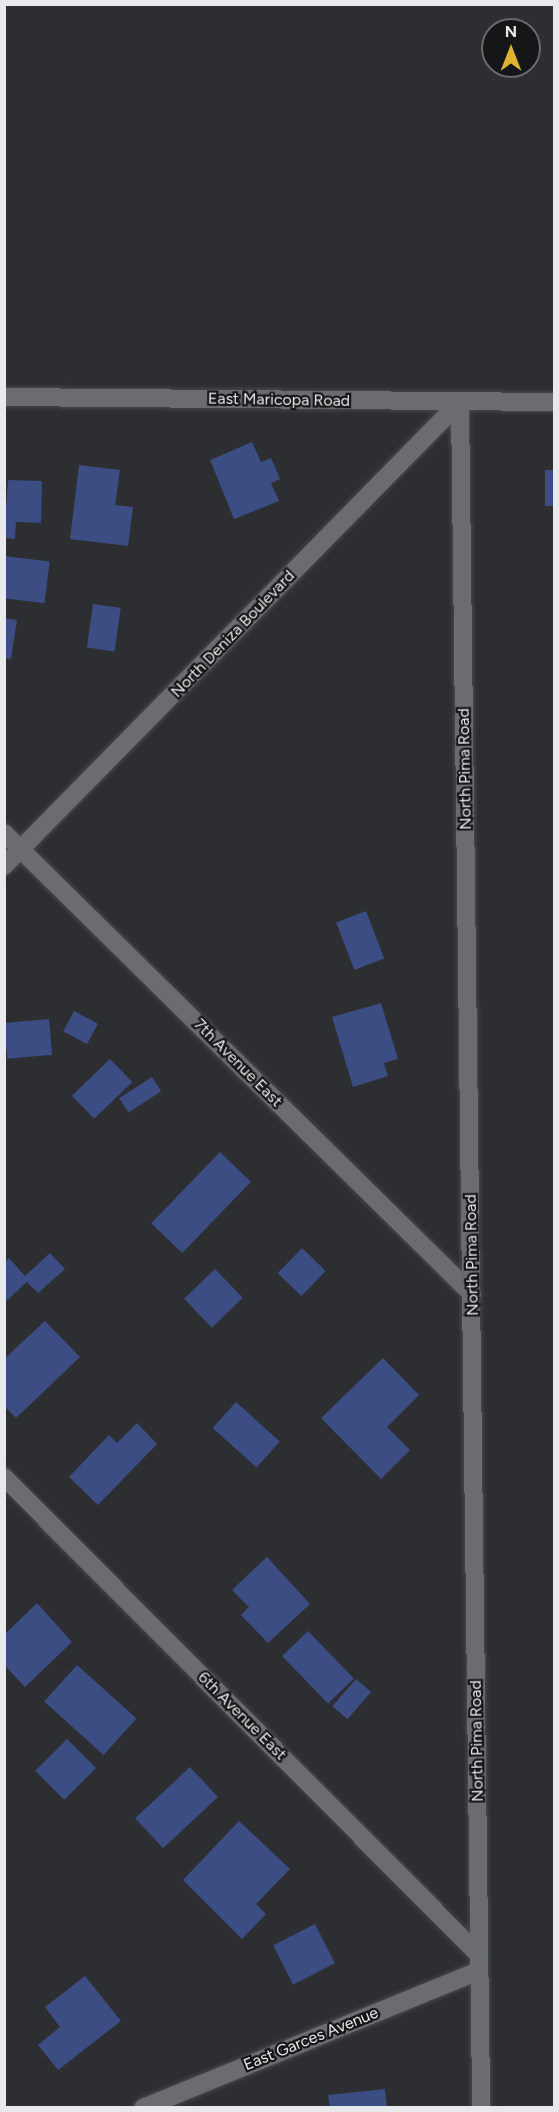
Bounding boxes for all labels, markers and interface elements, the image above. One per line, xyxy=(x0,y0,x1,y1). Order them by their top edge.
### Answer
north arrow xyxy=(481,18,541,78)
text: N xyxy=(505,22,517,41)
street label: East Maricopa Road xyxy=(208,389,350,411)
street label: North Deniza Boulevard xyxy=(167,566,299,702)
street label: North Pima Road xyxy=(454,708,476,830)
street label: 7th Avenue East xyxy=(190,1015,286,1111)
street label: North Pima Road xyxy=(461,1194,483,1316)
street label: 6th Avenue East xyxy=(194,1668,290,1764)
street label: North Pima Road xyxy=(466,1680,488,1802)
street label: East Garces Avenue xyxy=(241,2003,381,2075)

